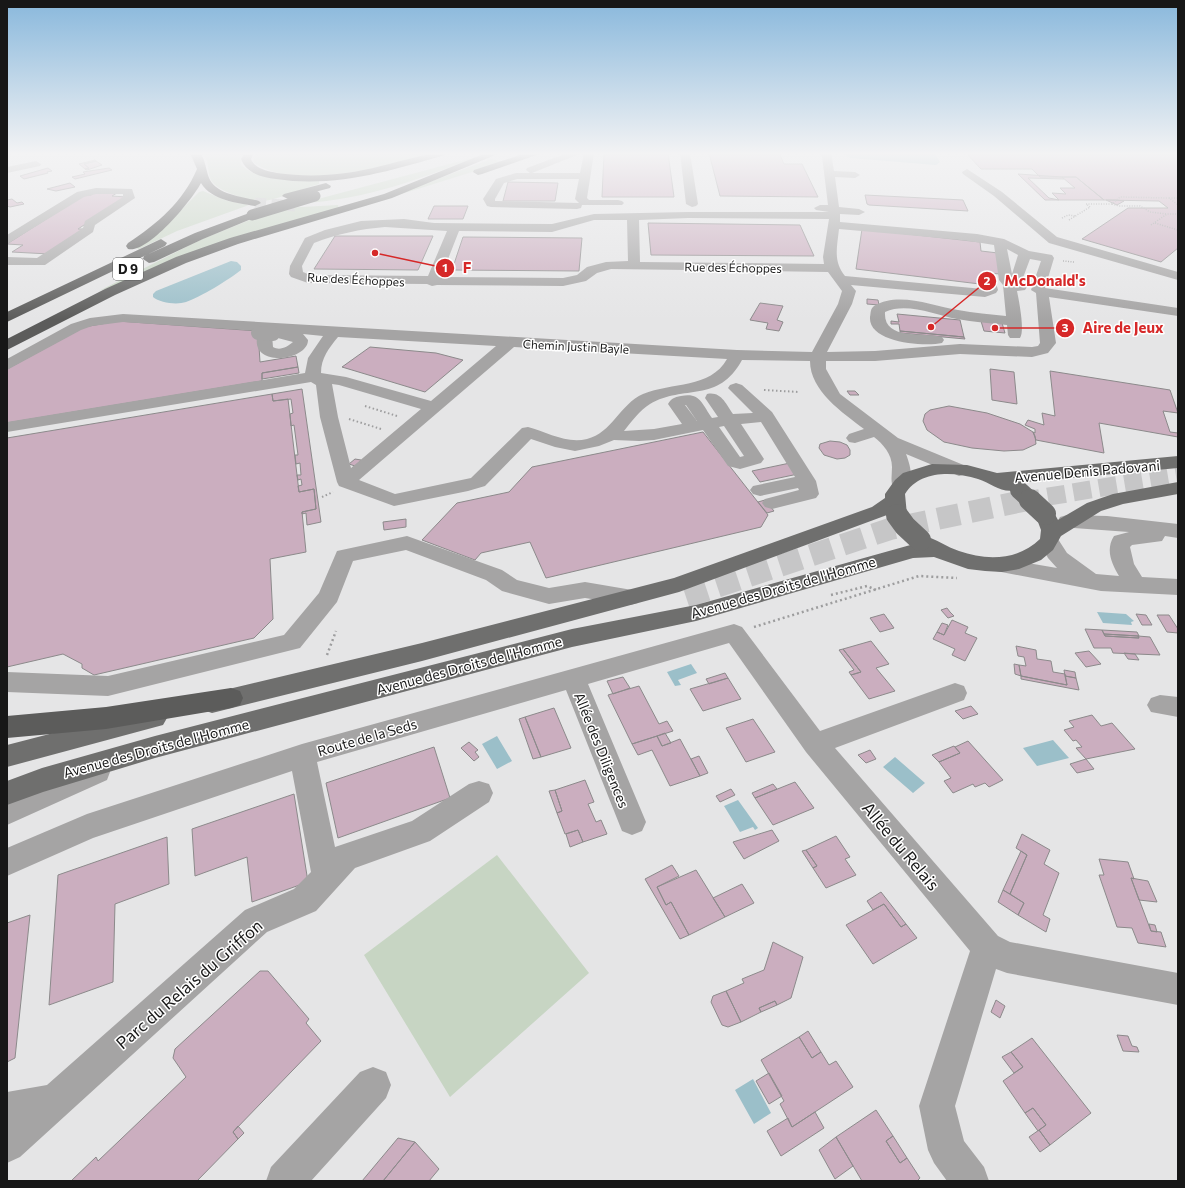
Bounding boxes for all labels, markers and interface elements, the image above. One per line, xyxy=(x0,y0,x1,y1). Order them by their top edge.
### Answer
callout: F xyxy=(435,255,480,282)
road number: D 9 xyxy=(113,258,143,280)
text: F xyxy=(463,258,472,276)
street label: Rue des Échoppes xyxy=(684,259,782,275)
text: 1 xyxy=(442,260,448,274)
callout: McDonald's xyxy=(977,268,1094,295)
street label: Rue des Échoppes xyxy=(307,269,405,289)
text: McDonald's xyxy=(1004,271,1086,289)
text: 2 xyxy=(984,273,991,287)
callout: Aire de Jeux xyxy=(1055,314,1172,341)
text: Aire de Jeux xyxy=(1083,318,1164,336)
text: 3 xyxy=(1062,320,1069,334)
street label: Chemin Justin Bayle xyxy=(522,336,630,357)
street label: Avenue Denis Padovani xyxy=(1014,456,1160,486)
street label: Avenue des Droits de l'Homme xyxy=(689,552,877,622)
street label: Avenue des Droits de l'Homme xyxy=(374,632,564,698)
street label: Allée des Diligences xyxy=(571,690,633,810)
street label: Avenue des Droits de l'Homme xyxy=(61,715,251,781)
street label: Route de la Seds xyxy=(315,715,419,759)
street label: Allée du Relais xyxy=(858,797,944,895)
street label: Parc du Relais du Griffon xyxy=(111,915,267,1053)

